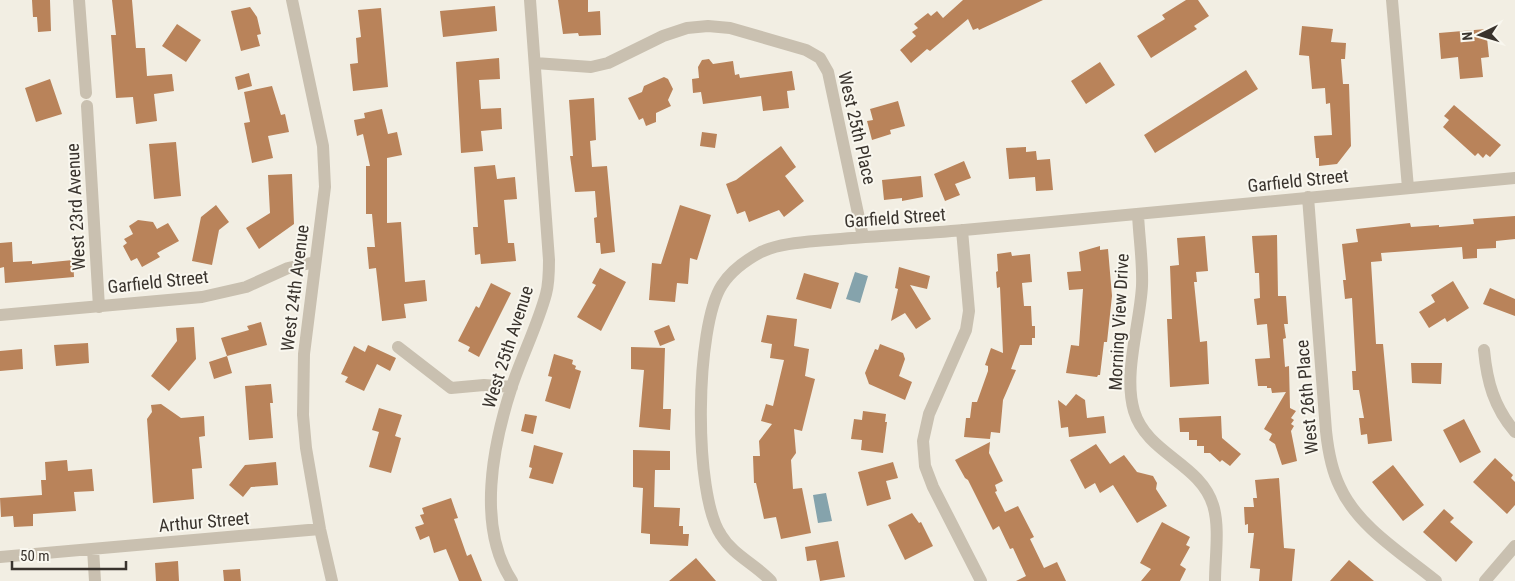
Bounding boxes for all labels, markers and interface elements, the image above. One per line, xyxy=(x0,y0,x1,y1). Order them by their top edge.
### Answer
north arrow xyxy=(1455,10,1505,60)
text: N xyxy=(1459,31,1475,41)
street label: West 25th Place xyxy=(834,70,881,186)
street label: West 23rd Avenue xyxy=(62,143,89,271)
street label: Garfield Street xyxy=(1246,165,1349,196)
street label: Garfield Street xyxy=(844,203,946,232)
street label: West 24th Avenue xyxy=(276,223,313,352)
street label: Morning View Drive xyxy=(1104,253,1133,391)
street label: Garfield Street xyxy=(106,266,209,297)
street label: West 25th Avenue xyxy=(478,283,537,411)
street label: West 26th Place xyxy=(1291,339,1322,455)
street label: Arthur Street xyxy=(158,507,250,536)
scale bar xyxy=(12,538,126,570)
text: 50 m xyxy=(20,547,50,565)

